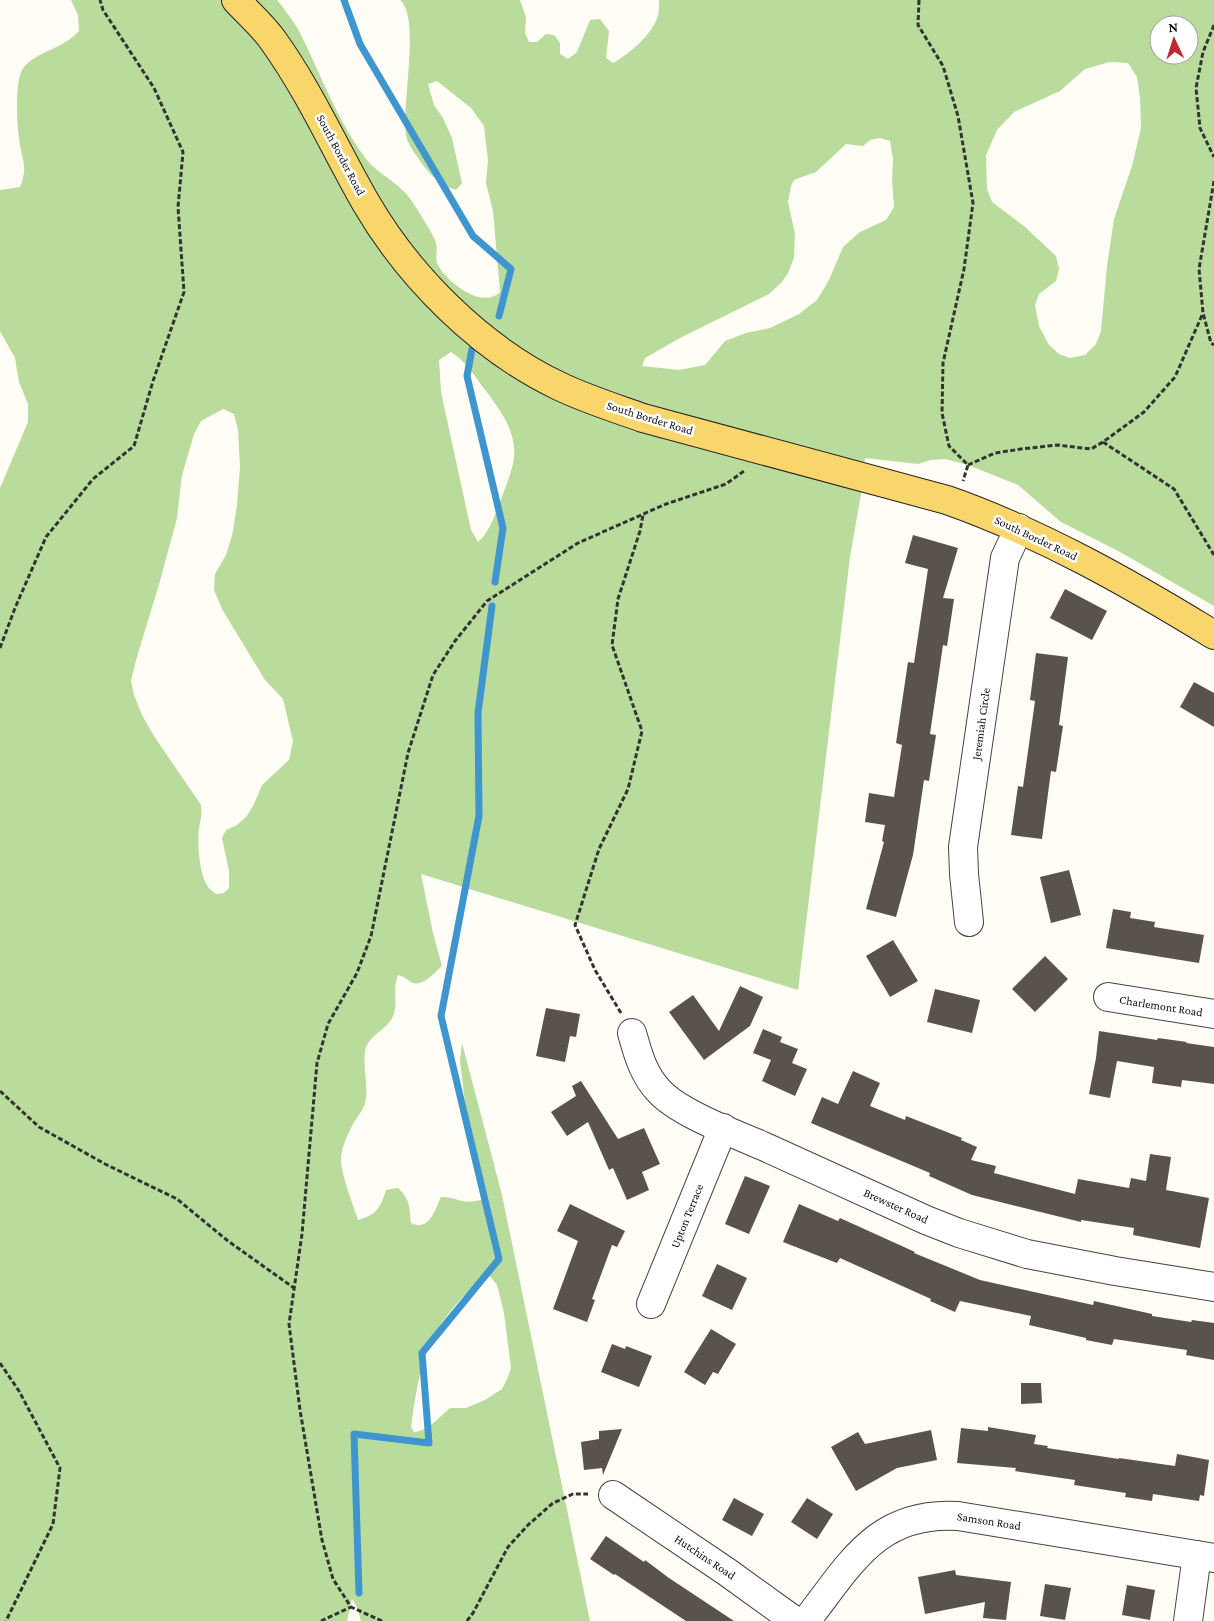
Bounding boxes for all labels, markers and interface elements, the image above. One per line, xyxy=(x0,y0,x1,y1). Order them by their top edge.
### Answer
north arrow xyxy=(1149,15,1199,65)
text: N xyxy=(1168,19,1179,35)
street label: South Border Road xyxy=(314,112,369,198)
street label: South Border Road xyxy=(605,398,696,438)
street label: South Border Road xyxy=(992,513,1080,564)
street label: Jeremiah Circle xyxy=(969,687,993,762)
street label: Charlemont Road xyxy=(1118,992,1204,1020)
street label: Upton Terrace xyxy=(668,1182,706,1250)
street label: Brewster Road xyxy=(862,1186,931,1227)
street label: Samson Road xyxy=(956,1509,1023,1533)
street label: Hutchins Road xyxy=(672,1532,739,1583)

